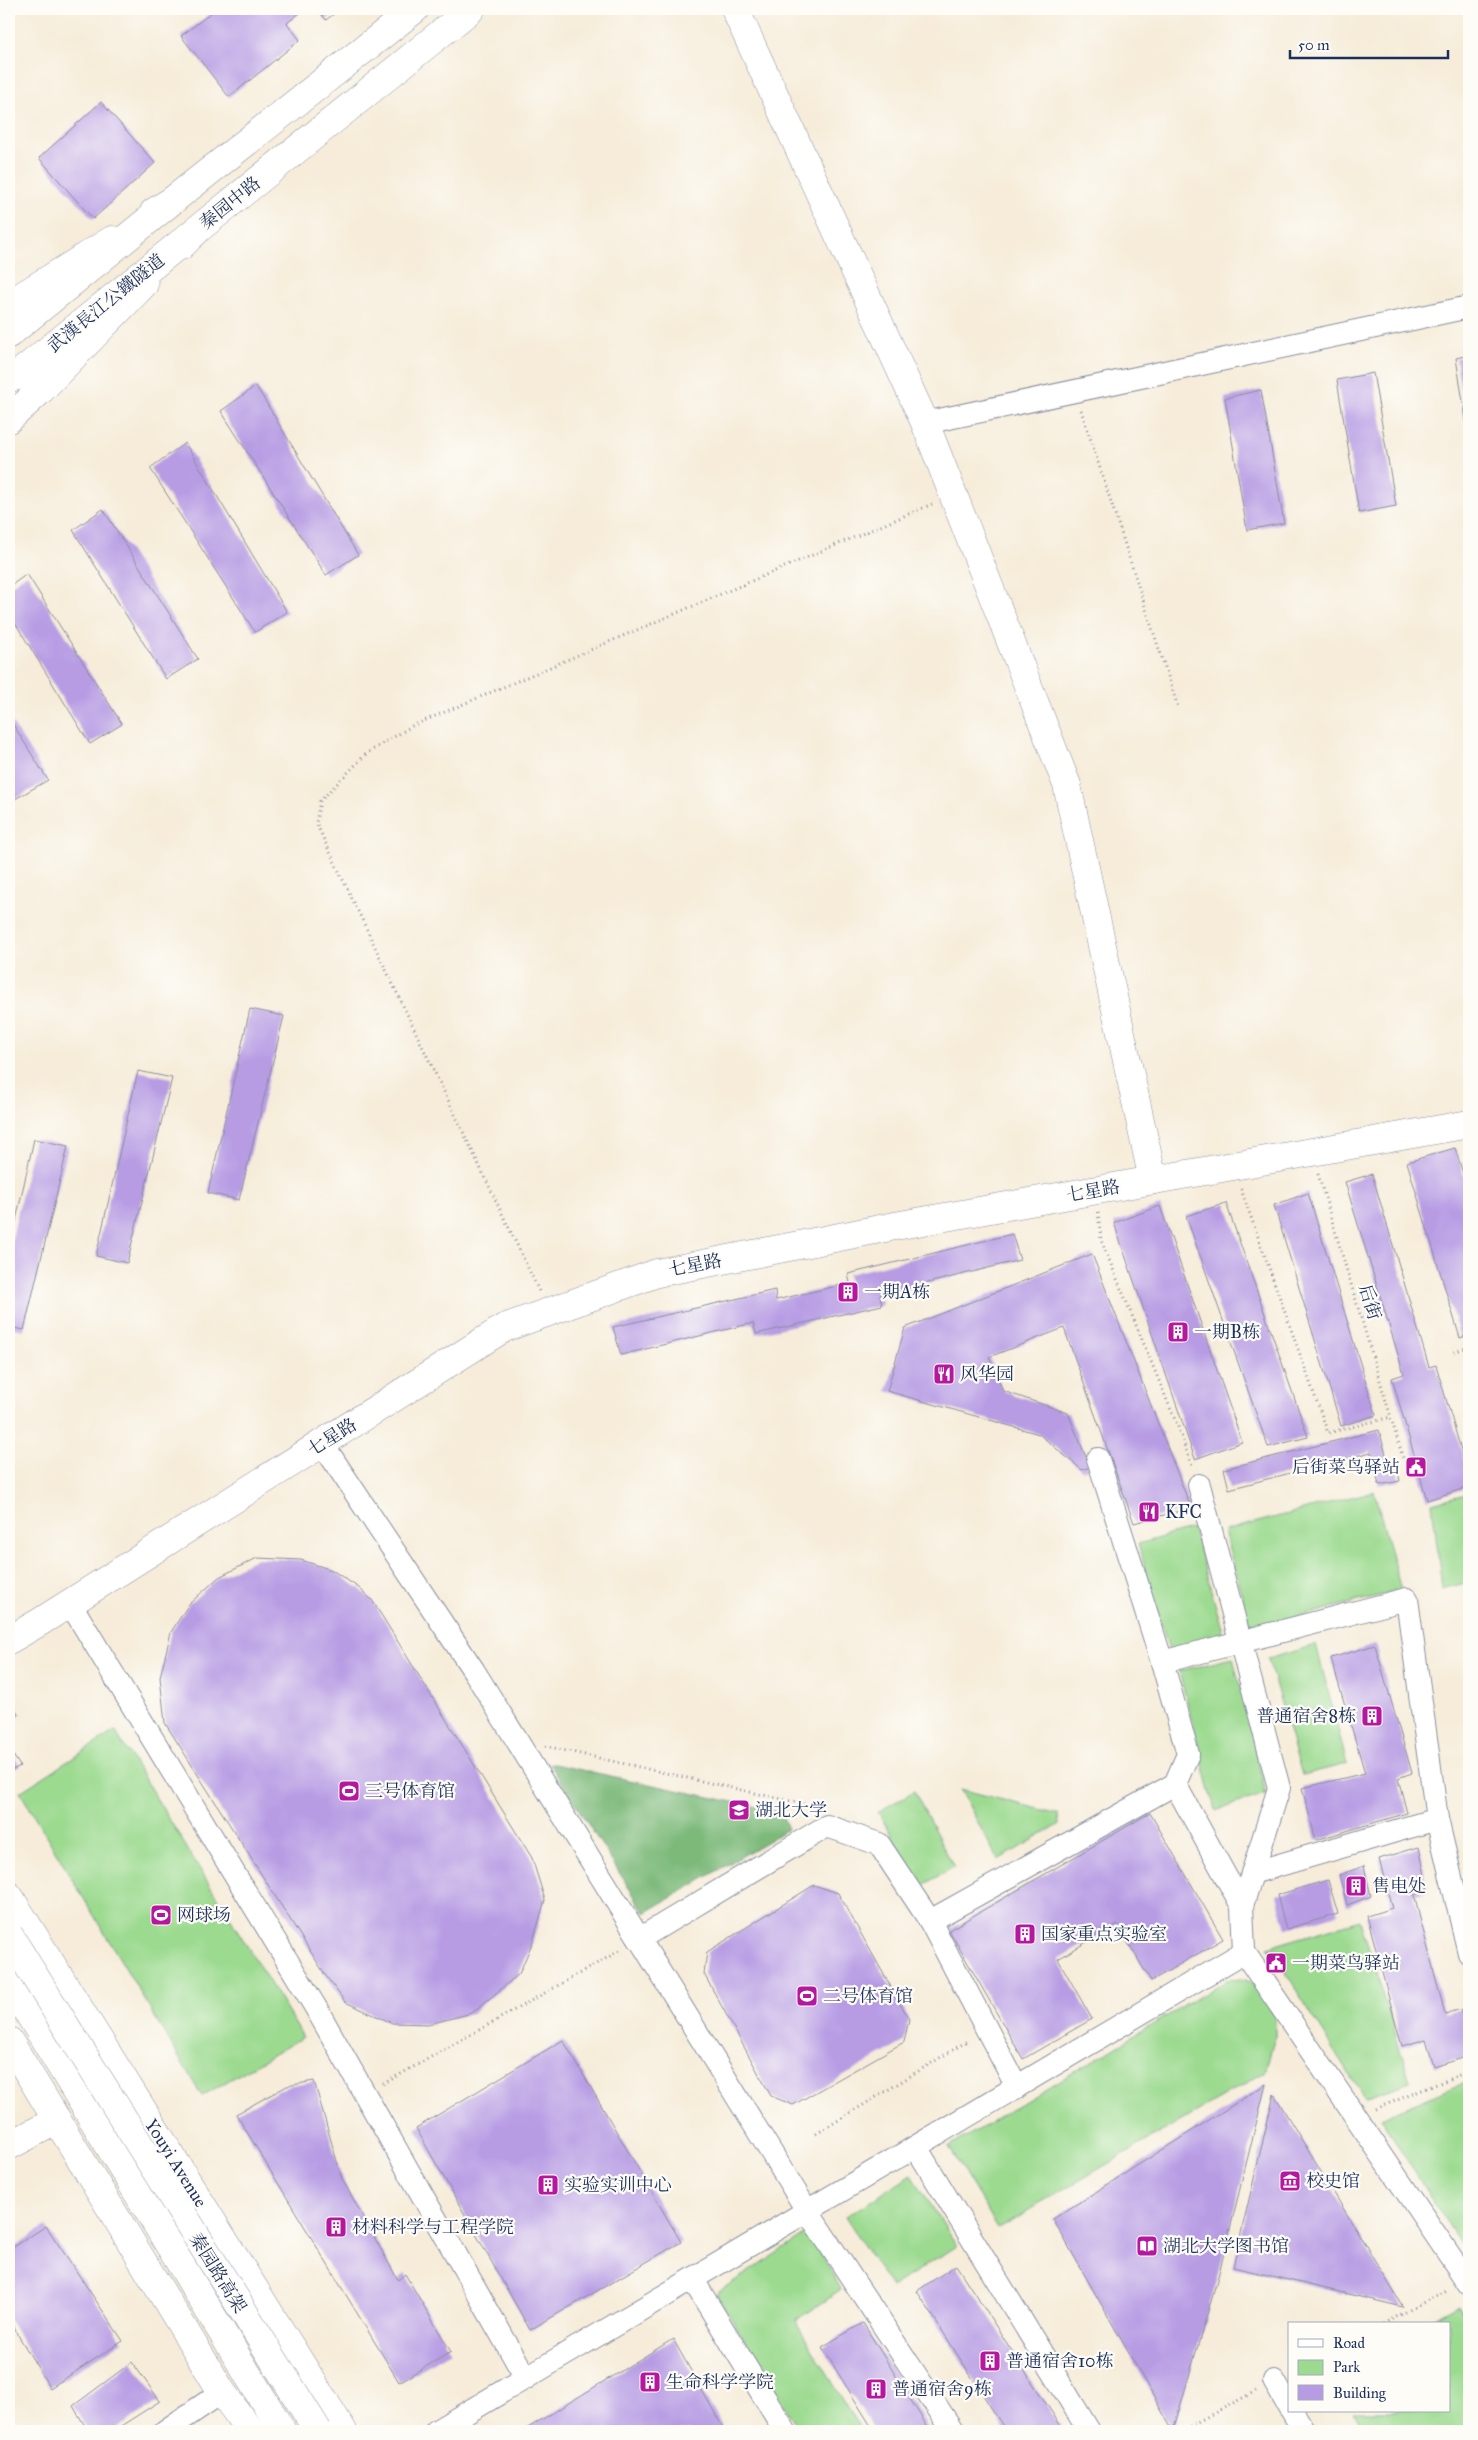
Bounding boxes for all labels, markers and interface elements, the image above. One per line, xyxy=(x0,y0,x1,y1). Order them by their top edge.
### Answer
scale bar xyxy=(1290,28,1448,60)
text: 50 m xyxy=(1298,36,1330,54)
street label: 秦园中路 xyxy=(195,172,265,234)
street label: 武漢長江公鐵隧道 xyxy=(43,249,169,357)
street label: 七星路 xyxy=(1065,1175,1121,1207)
street label: 七星路 xyxy=(666,1249,724,1281)
building icon: 一期A栋 xyxy=(836,1280,860,1304)
place label: 一期A栋 xyxy=(864,1281,930,1303)
street label: 后街 xyxy=(1354,1282,1386,1322)
building icon: 一期B栋 xyxy=(1166,1320,1190,1344)
place label: 一期B栋 xyxy=(1194,1321,1260,1343)
restaurant icon: 风华园 xyxy=(932,1362,956,1386)
place label: 风华园 xyxy=(960,1363,1014,1385)
street label: 七星路 xyxy=(303,1413,361,1461)
public building icon: 后街菜鸟驿站 xyxy=(1404,1455,1428,1479)
place label: 后街菜鸟驿站 xyxy=(1292,1456,1400,1478)
restaurant icon: KFC xyxy=(1137,1500,1161,1524)
place label: KFC xyxy=(1165,1501,1202,1523)
building icon: 普通宿舍8栋 xyxy=(1360,1704,1384,1728)
place label: 普通宿舍8栋 xyxy=(1256,1705,1356,1727)
sports icon: 三号体育馆 xyxy=(337,1779,361,1803)
place label: 三号体育馆 xyxy=(365,1780,455,1802)
school or university icon: 湖北大学 xyxy=(727,1798,751,1822)
place label: 湖北大学 xyxy=(755,1799,827,1821)
building icon: 售电处 xyxy=(1344,1874,1368,1898)
place label: 售电处 xyxy=(1372,1875,1426,1897)
sports icon: 网球场 xyxy=(149,1903,173,1927)
place label: 网球场 xyxy=(177,1904,231,1926)
building icon: 国家重点实验室 xyxy=(1013,1922,1037,1946)
place label: 国家重点实验室 xyxy=(1041,1923,1167,1945)
public building icon: 一期菜鸟驿站 xyxy=(1264,1951,1288,1975)
place label: 一期菜鸟驿站 xyxy=(1292,1952,1400,1974)
sports icon: 二号体育馆 xyxy=(795,1984,819,2008)
place label: 二号体育馆 xyxy=(823,1985,913,2007)
street label: Youyi Avenue xyxy=(140,2115,212,2211)
museum icon: 校史馆 xyxy=(1278,2169,1302,2193)
place label: 校史馆 xyxy=(1306,2170,1360,2192)
building icon: 实验实训中心 xyxy=(536,2173,560,2197)
place label: 实验实训中心 xyxy=(564,2174,672,2196)
building icon: 材料科学与工程学院 xyxy=(324,2215,348,2239)
place label: 材料科学与工程学院 xyxy=(352,2216,514,2238)
street label: 秦园路高架 xyxy=(185,2229,251,2317)
library icon: 湖北大学图书馆 xyxy=(1135,2234,1159,2258)
place label: 湖北大学图书馆 xyxy=(1163,2235,1289,2257)
legend xyxy=(1288,2322,1450,2412)
text: Road xyxy=(1333,2334,1365,2352)
building icon: 普通宿舍10栋 xyxy=(978,2349,1002,2373)
place label: 普通宿舍10栋 xyxy=(1006,2350,1114,2372)
text: Park xyxy=(1333,2358,1360,2376)
building icon: 生命科学学院 xyxy=(638,2370,662,2394)
place label: 生命科学学院 xyxy=(666,2371,774,2393)
building icon: 普通宿舍9栋 xyxy=(864,2377,888,2401)
place label: 普通宿舍9栋 xyxy=(892,2378,992,2400)
text: Building xyxy=(1333,2384,1387,2402)

